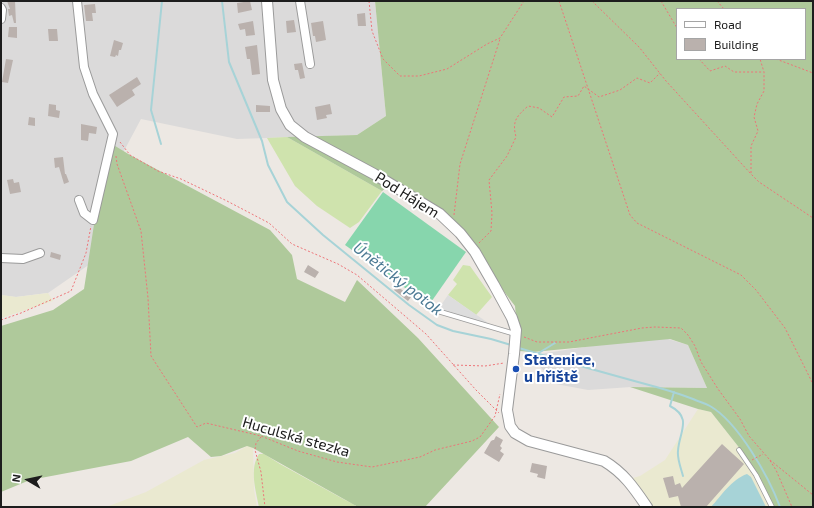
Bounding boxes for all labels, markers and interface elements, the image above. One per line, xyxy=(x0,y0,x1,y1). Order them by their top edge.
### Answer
legend xyxy=(676,8,806,60)
text: Road xyxy=(714,17,742,31)
text: Building xyxy=(714,37,758,51)
street label: Pod Hájem xyxy=(372,168,442,222)
water label: Únětický potok xyxy=(349,238,447,320)
place label: Statenice, u hřiště xyxy=(524,351,595,386)
marker: Statenice, u hřiště xyxy=(511,364,521,374)
street label: Huculská stezka xyxy=(240,413,352,461)
north arrow xyxy=(8,460,48,500)
text: N xyxy=(9,473,23,483)

